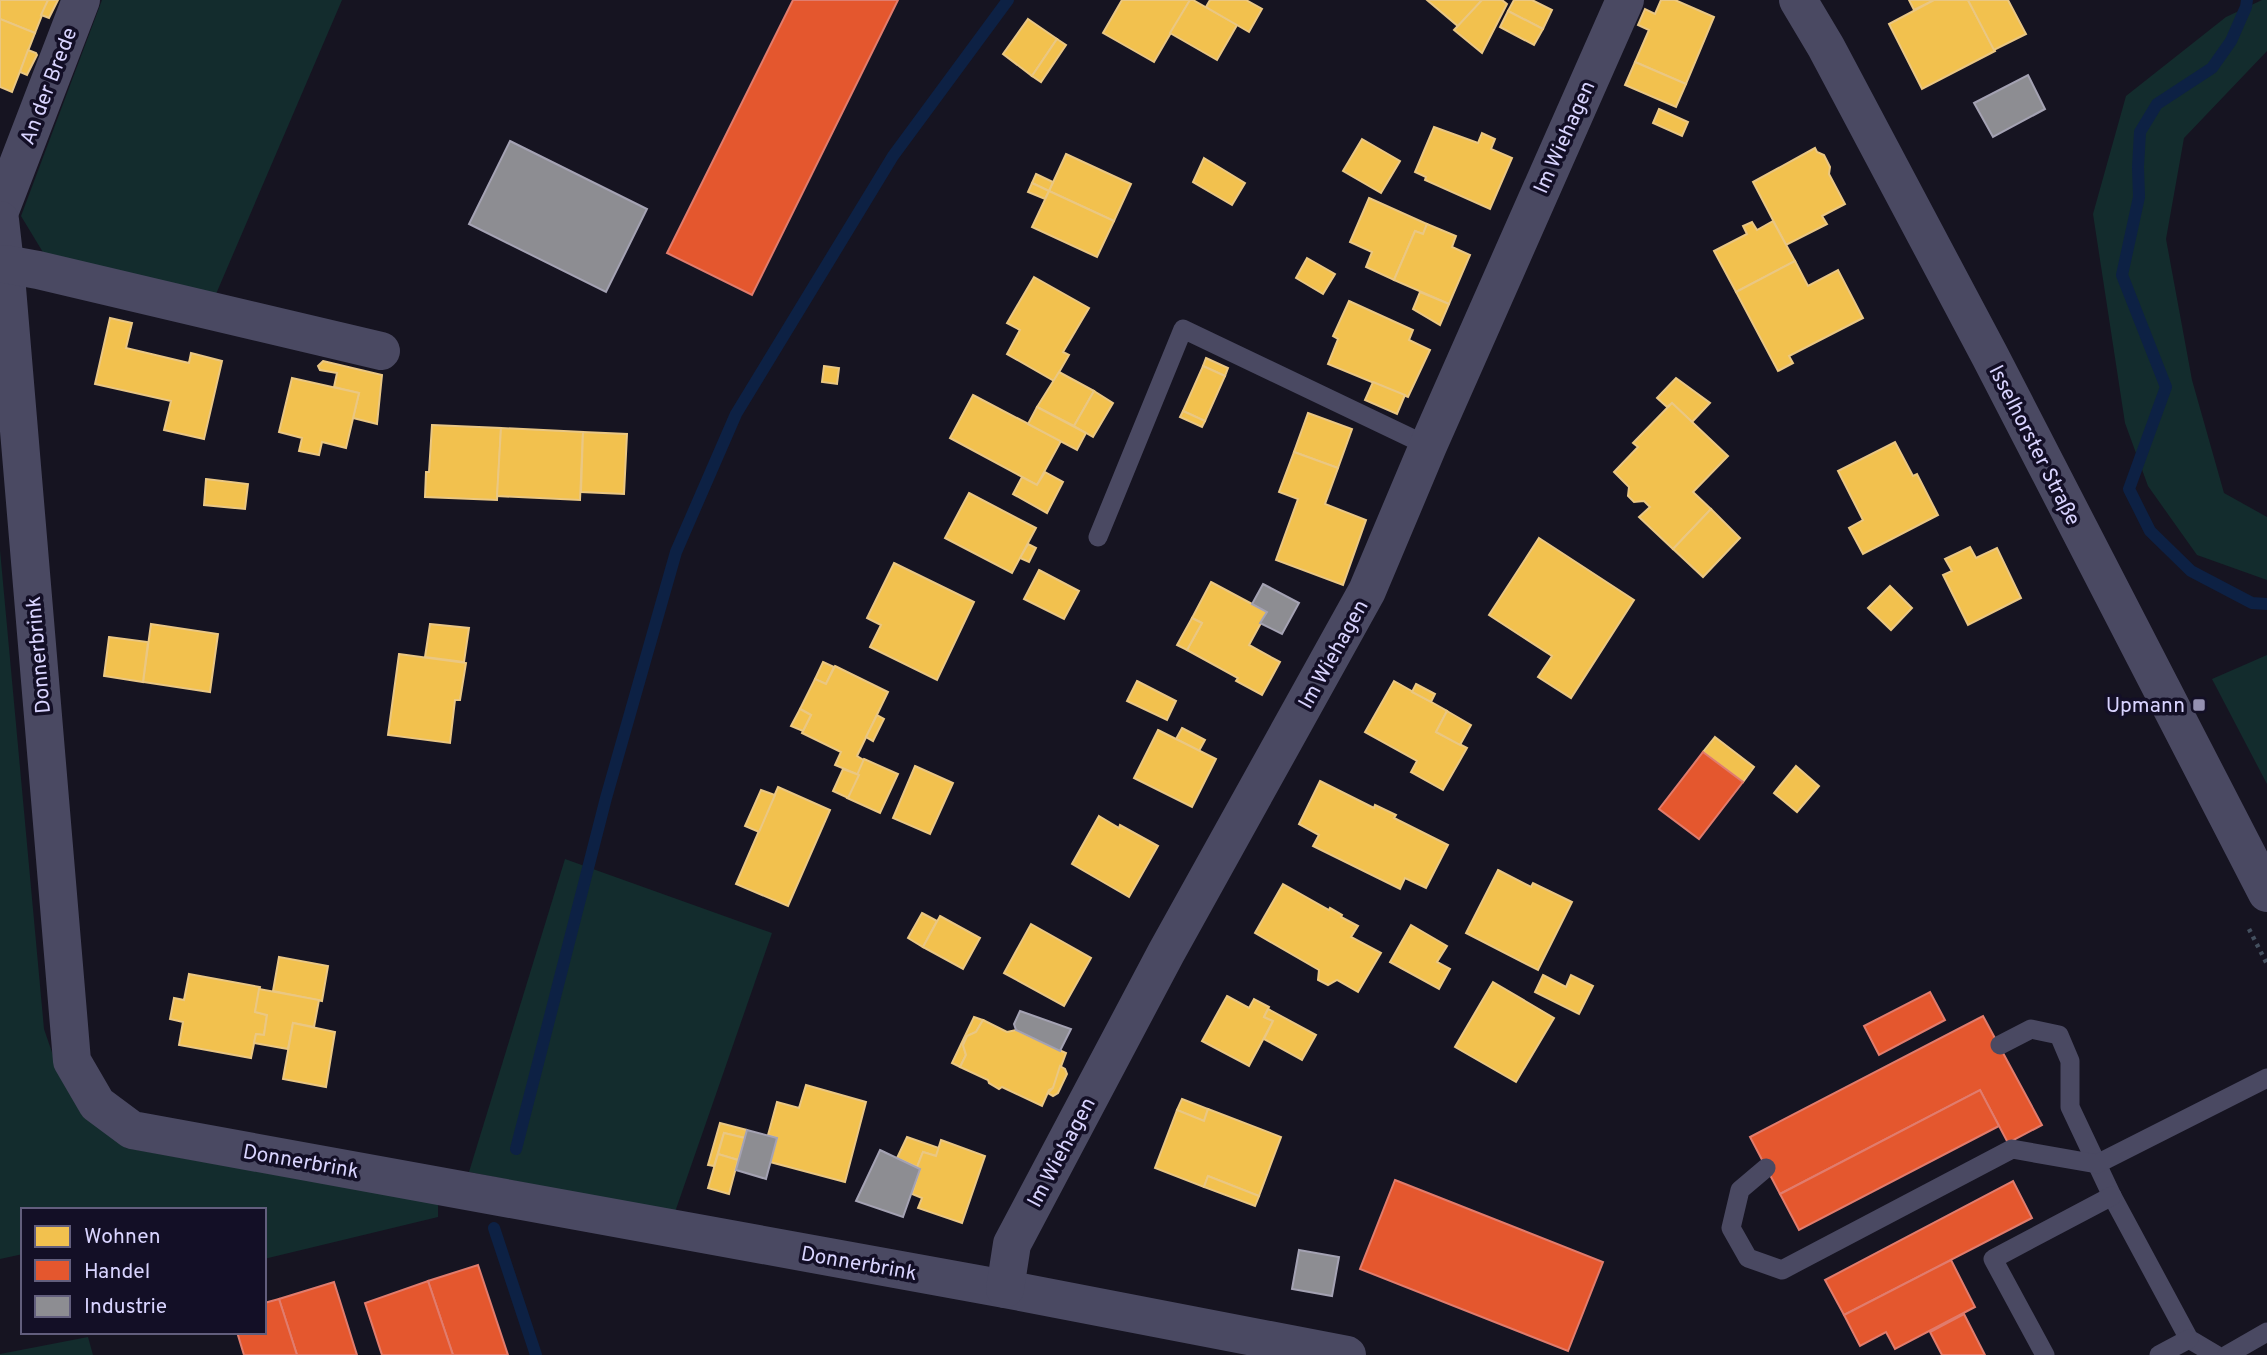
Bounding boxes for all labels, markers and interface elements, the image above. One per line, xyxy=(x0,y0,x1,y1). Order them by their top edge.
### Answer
street label: An der Brede xyxy=(15,24,84,149)
street label: Im Wiehagen xyxy=(1528,77,1602,198)
street label: Isselhorster Straße xyxy=(1982,361,2086,531)
street label: Donnerbrink xyxy=(21,595,58,715)
street label: Im Wiehagen xyxy=(1293,595,1375,714)
place label: Upmann xyxy=(2106,693,2185,720)
marker: Upmann xyxy=(2191,697,2207,713)
street label: Im Wiehagen xyxy=(1022,1093,1103,1212)
street label: Donnerbrink xyxy=(240,1139,361,1186)
legend xyxy=(21,1208,266,1334)
text: Wohnen xyxy=(84,1224,161,1251)
street label: Donnerbrink xyxy=(798,1241,919,1288)
text: Handel xyxy=(84,1259,150,1286)
text: Industrie xyxy=(84,1294,167,1321)

